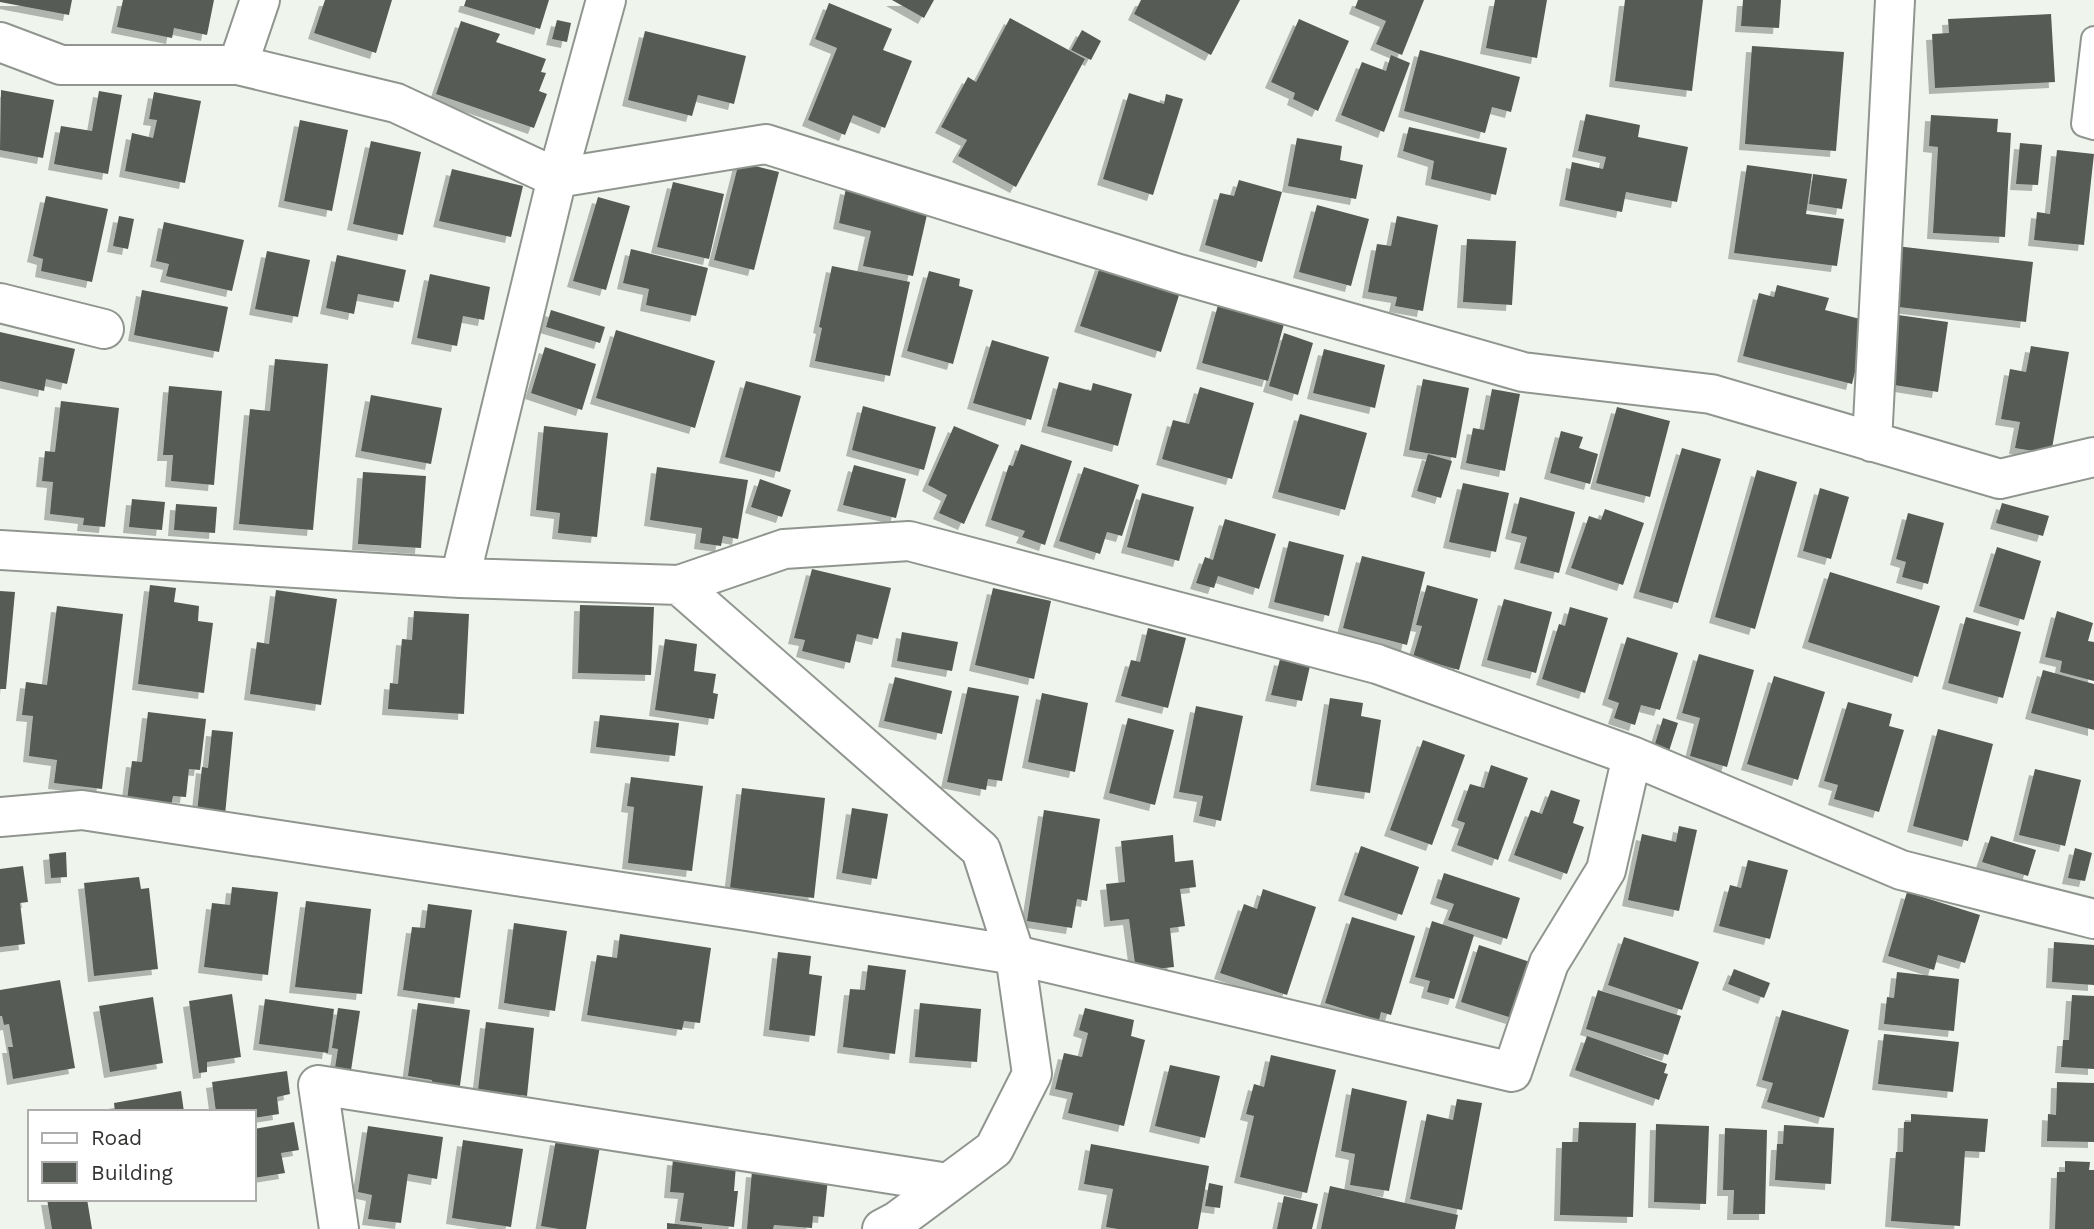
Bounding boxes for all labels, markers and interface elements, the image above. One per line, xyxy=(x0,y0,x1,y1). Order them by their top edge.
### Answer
legend xyxy=(28,1110,256,1201)
text: Road xyxy=(91,1125,142,1150)
text: Building xyxy=(91,1160,173,1185)

